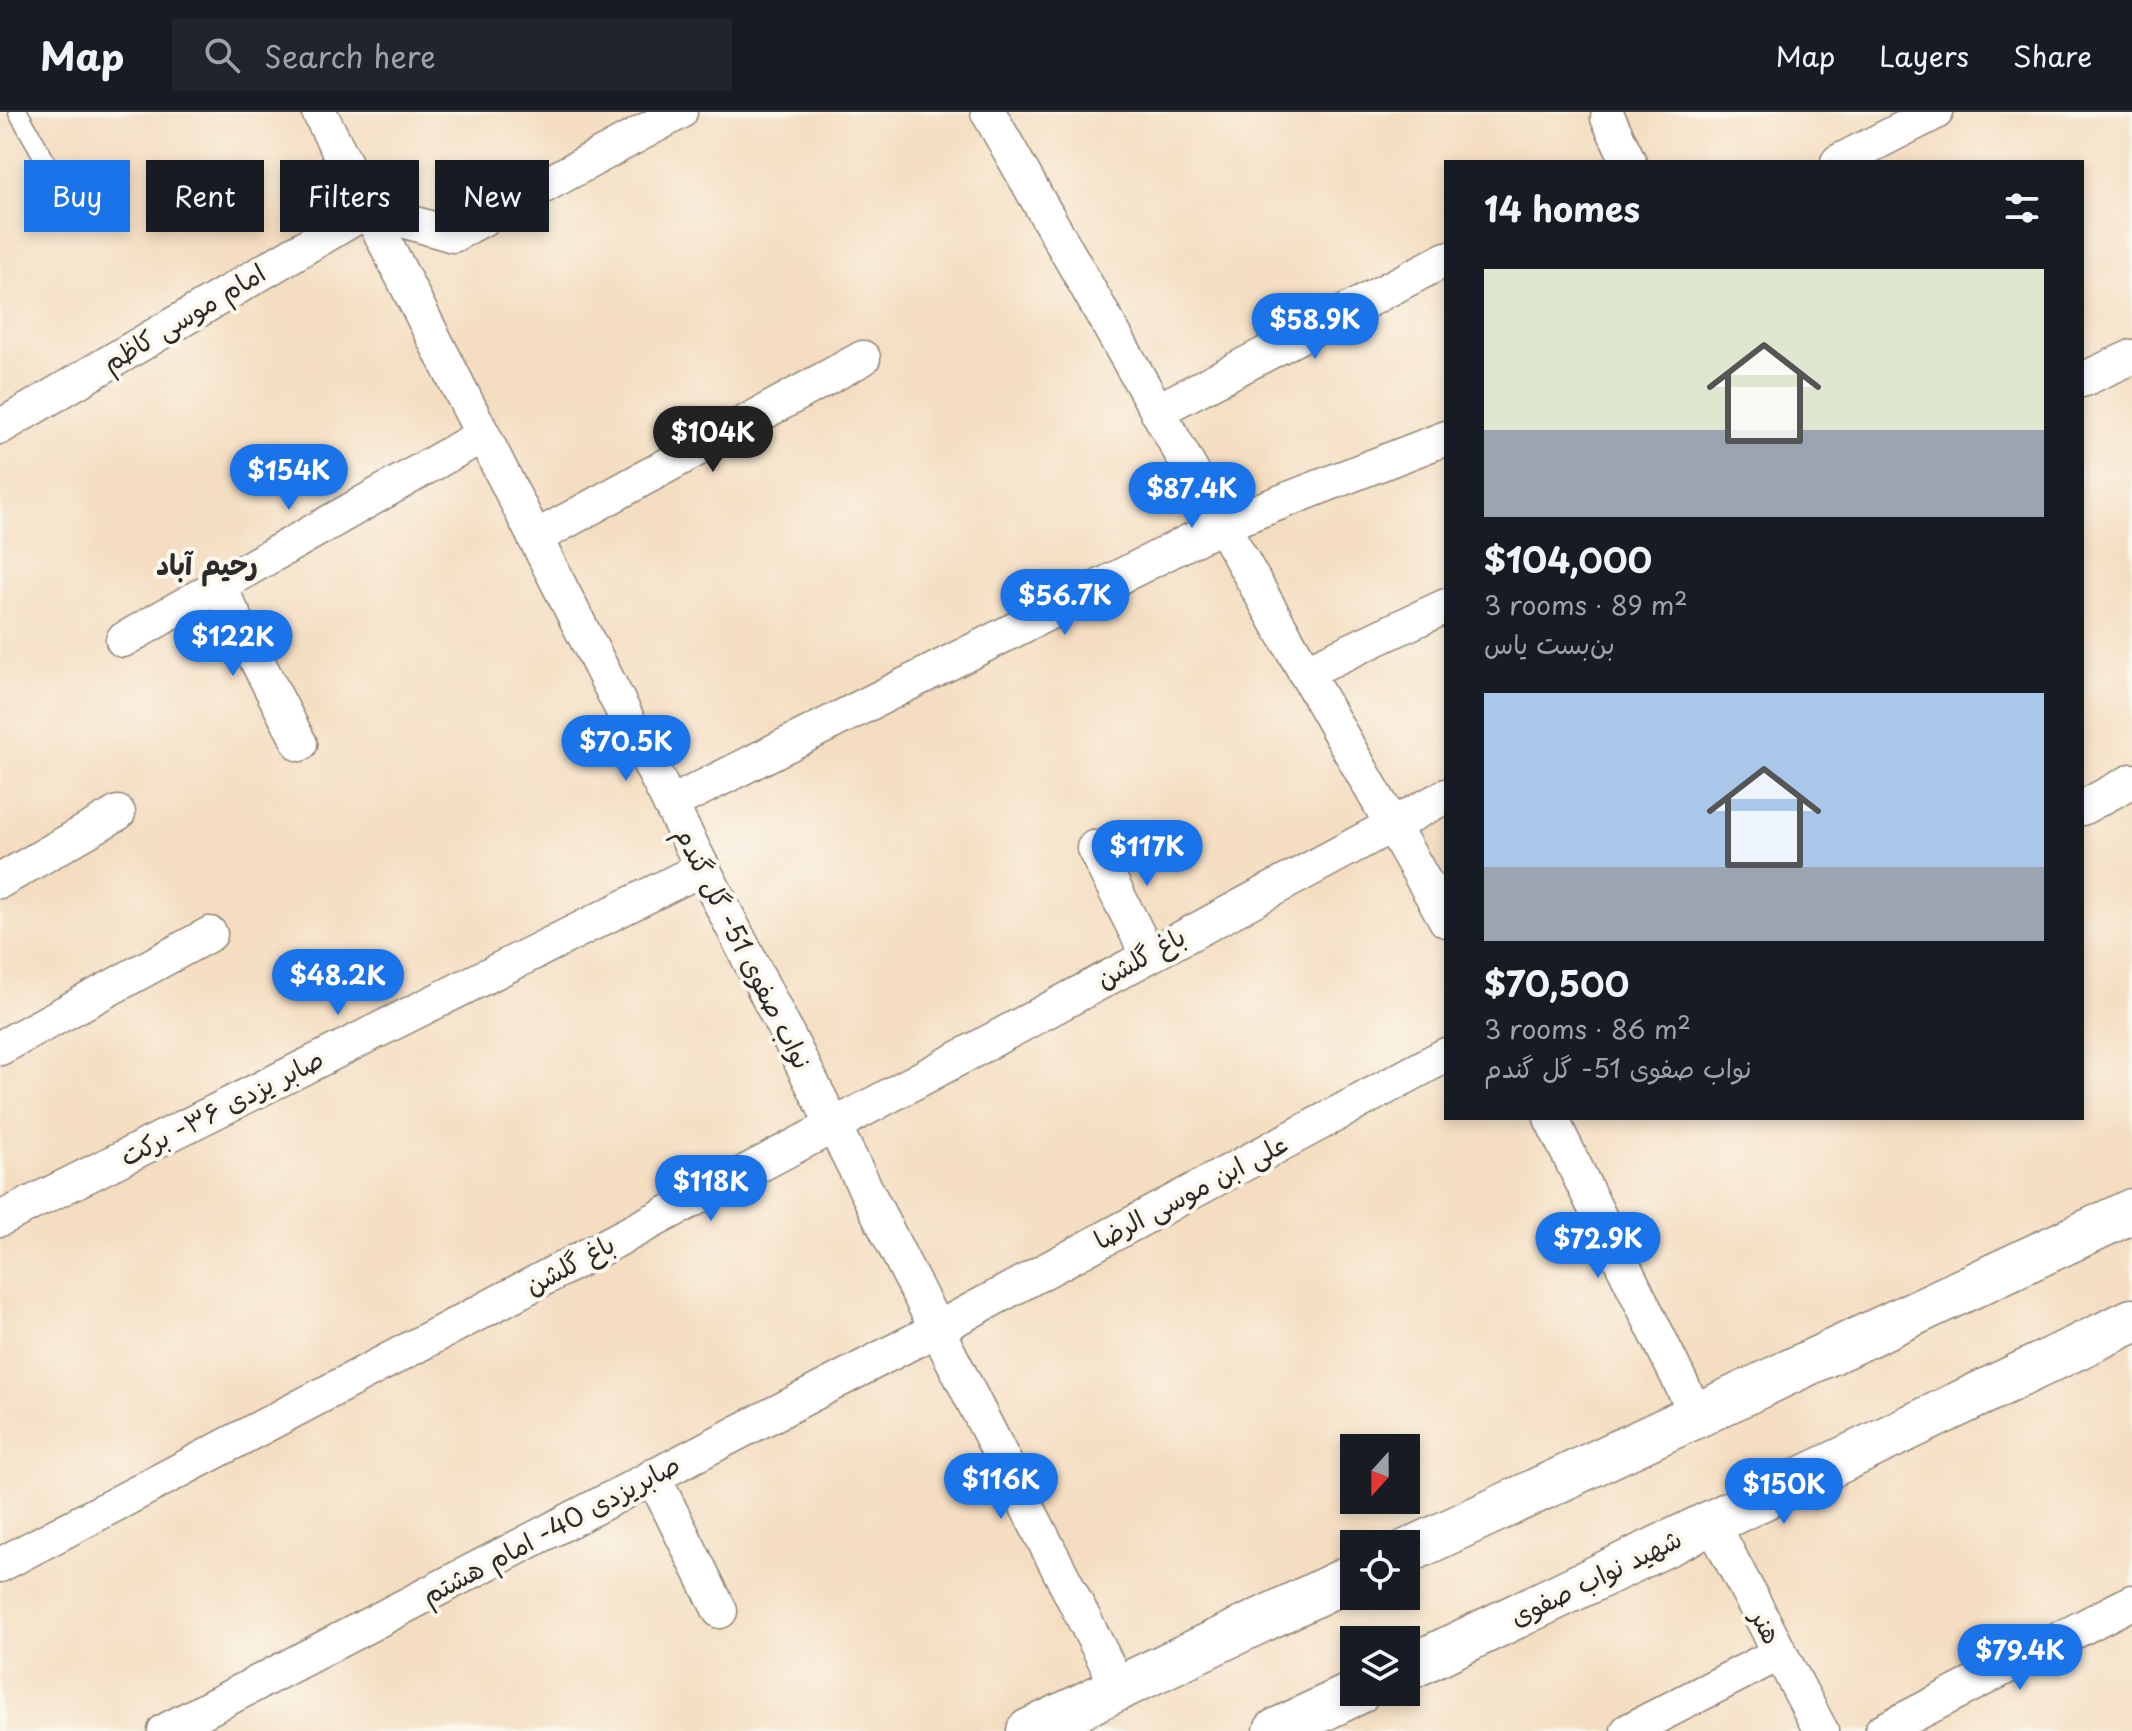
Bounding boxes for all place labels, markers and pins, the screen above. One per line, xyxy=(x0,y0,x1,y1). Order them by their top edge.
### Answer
pin: $58.9K xyxy=(1250,293,1380,361)
pin: $104K xyxy=(657,406,769,474)
pin: $154K xyxy=(233,444,345,512)
pin: $87.4K xyxy=(1127,462,1257,530)
pin: $56.7K xyxy=(1000,569,1130,637)
pin: $122K xyxy=(177,610,289,678)
pin: $70.5K xyxy=(561,715,691,783)
pin: $117K xyxy=(1091,820,1203,888)
pin: $48.2K xyxy=(273,949,403,1017)
pin: $118K xyxy=(655,1155,767,1223)
pin: $72.9K xyxy=(1533,1212,1663,1280)
pin: $116K xyxy=(945,1453,1057,1521)
pin: $150K xyxy=(1728,1458,1840,1526)
pin: $79.4K xyxy=(1955,1624,2085,1692)

